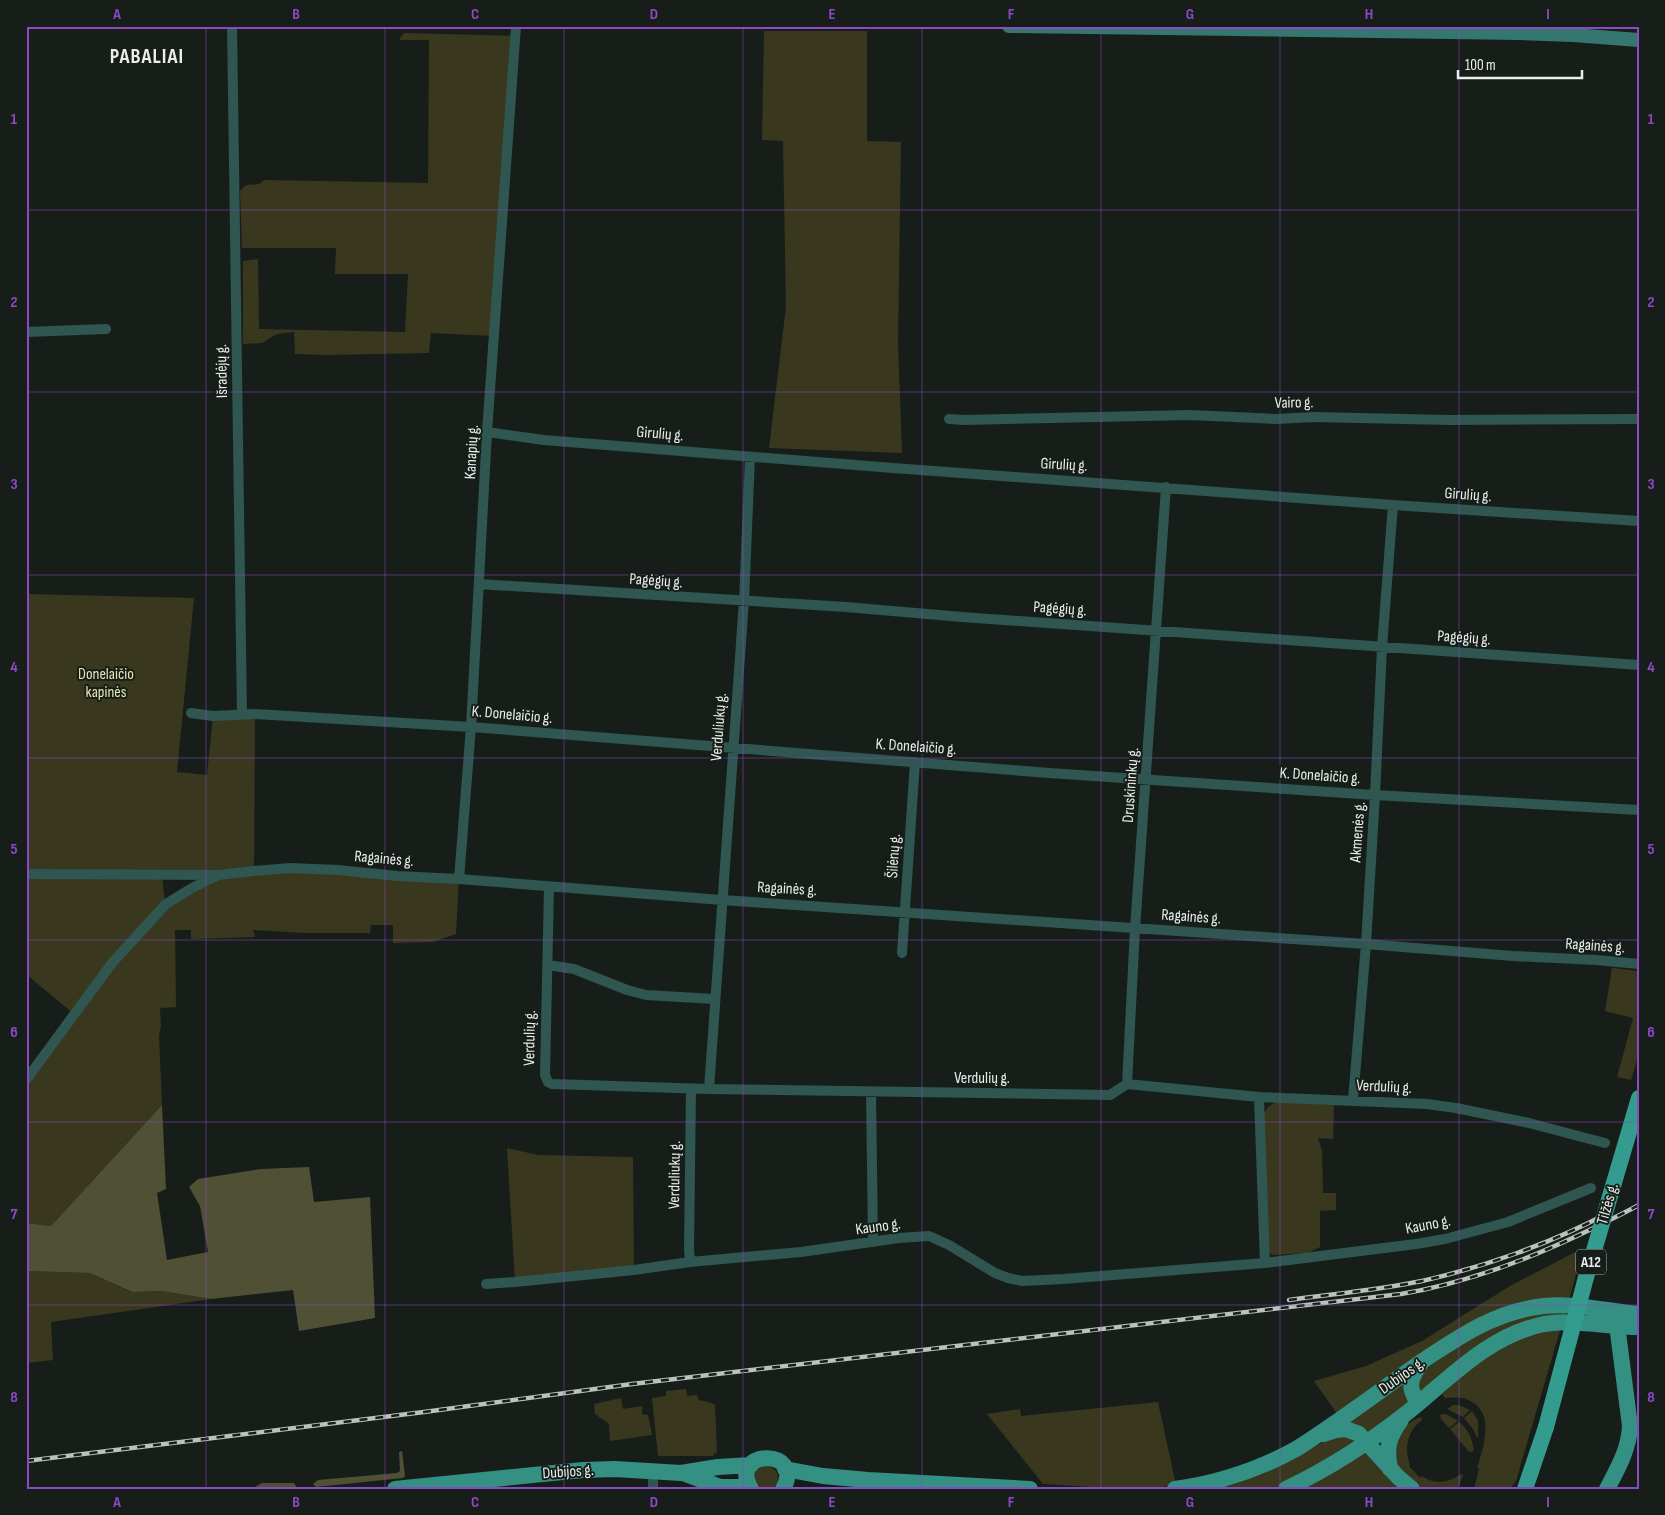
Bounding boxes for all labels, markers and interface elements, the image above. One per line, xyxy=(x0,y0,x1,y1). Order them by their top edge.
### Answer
text: A xyxy=(112,5,121,24)
text: B xyxy=(292,5,300,24)
text: C xyxy=(471,5,479,24)
text: D xyxy=(650,5,658,24)
text: E xyxy=(829,5,836,24)
text: F xyxy=(1008,5,1015,24)
text: G xyxy=(1186,5,1194,24)
text: H xyxy=(1365,5,1373,24)
text: I xyxy=(1546,5,1550,24)
district label: PABALIAI xyxy=(110,44,184,69)
scale bar xyxy=(1458,48,1581,80)
text: 100 m xyxy=(1465,56,1496,75)
text: 1 xyxy=(11,110,18,129)
text: 1 xyxy=(1648,110,1655,129)
text: 2 xyxy=(10,293,18,312)
text: 2 xyxy=(1647,293,1655,312)
street label: Išradėjų g. xyxy=(212,344,232,398)
street label: Vairo g. xyxy=(1274,393,1314,413)
street label: Girulių g. xyxy=(636,422,684,446)
street label: Kanapių g. xyxy=(461,424,483,480)
street label: Girulių g. xyxy=(1040,454,1088,476)
text: 3 xyxy=(10,475,18,494)
text: 3 xyxy=(1647,475,1655,494)
street label: Girulių g. xyxy=(1444,484,1492,506)
street label: Pagėgių g. xyxy=(629,570,683,592)
street label: Pagėgių g. xyxy=(1033,598,1087,620)
street label: Pagėgių g. xyxy=(1437,627,1491,649)
text: 4 xyxy=(10,658,18,677)
text: 4 xyxy=(1647,658,1655,677)
park label: Donelaičio kapinės xyxy=(78,665,134,702)
street label: Verduliukų g. xyxy=(707,692,731,762)
street label: K. Donelaičio g. xyxy=(471,702,553,728)
street label: K. Donelaičio g. xyxy=(875,735,957,759)
street label: Druskininkų g. xyxy=(1119,747,1143,823)
street label: K. Donelaičio g. xyxy=(1279,764,1361,788)
street label: Akmenės g. xyxy=(1346,801,1370,864)
street label: Šilėnų g. xyxy=(883,833,905,879)
text: 5 xyxy=(10,840,18,859)
text: 5 xyxy=(1647,840,1655,859)
street label: Ragainės g. xyxy=(353,847,415,871)
street label: Ragainės g. xyxy=(757,878,817,900)
street label: Ragainės g. xyxy=(1161,905,1221,929)
street label: Ragainės g. xyxy=(1565,934,1625,958)
street label: Verdulių g. xyxy=(520,1010,540,1066)
text: 6 xyxy=(10,1023,18,1042)
text: 6 xyxy=(1647,1023,1655,1042)
street label: Verdulių g. xyxy=(954,1069,1010,1088)
street label: Verdulių g. xyxy=(1356,1076,1412,1098)
street label: Verduliukų g. xyxy=(665,1141,685,1209)
street label: Tilžės g. xyxy=(1593,1181,1623,1227)
text: 7 xyxy=(11,1205,18,1224)
text: 7 xyxy=(1648,1205,1655,1224)
street label: Kauno g. xyxy=(1404,1211,1452,1239)
street label: Kauno g. xyxy=(854,1214,902,1240)
road number: A12 xyxy=(1576,1250,1606,1274)
street label: Dubijos g. xyxy=(1376,1353,1428,1399)
text: 8 xyxy=(10,1388,18,1407)
text: 8 xyxy=(1647,1388,1655,1407)
street label: Dubijos g. xyxy=(542,1461,594,1483)
text: A xyxy=(112,1493,121,1512)
text: B xyxy=(292,1493,300,1512)
text: C xyxy=(471,1493,479,1512)
text: D xyxy=(650,1493,658,1512)
text: E xyxy=(829,1493,836,1512)
text: F xyxy=(1008,1493,1015,1512)
text: G xyxy=(1186,1493,1194,1512)
text: H xyxy=(1365,1493,1373,1512)
text: I xyxy=(1546,1493,1550,1512)

